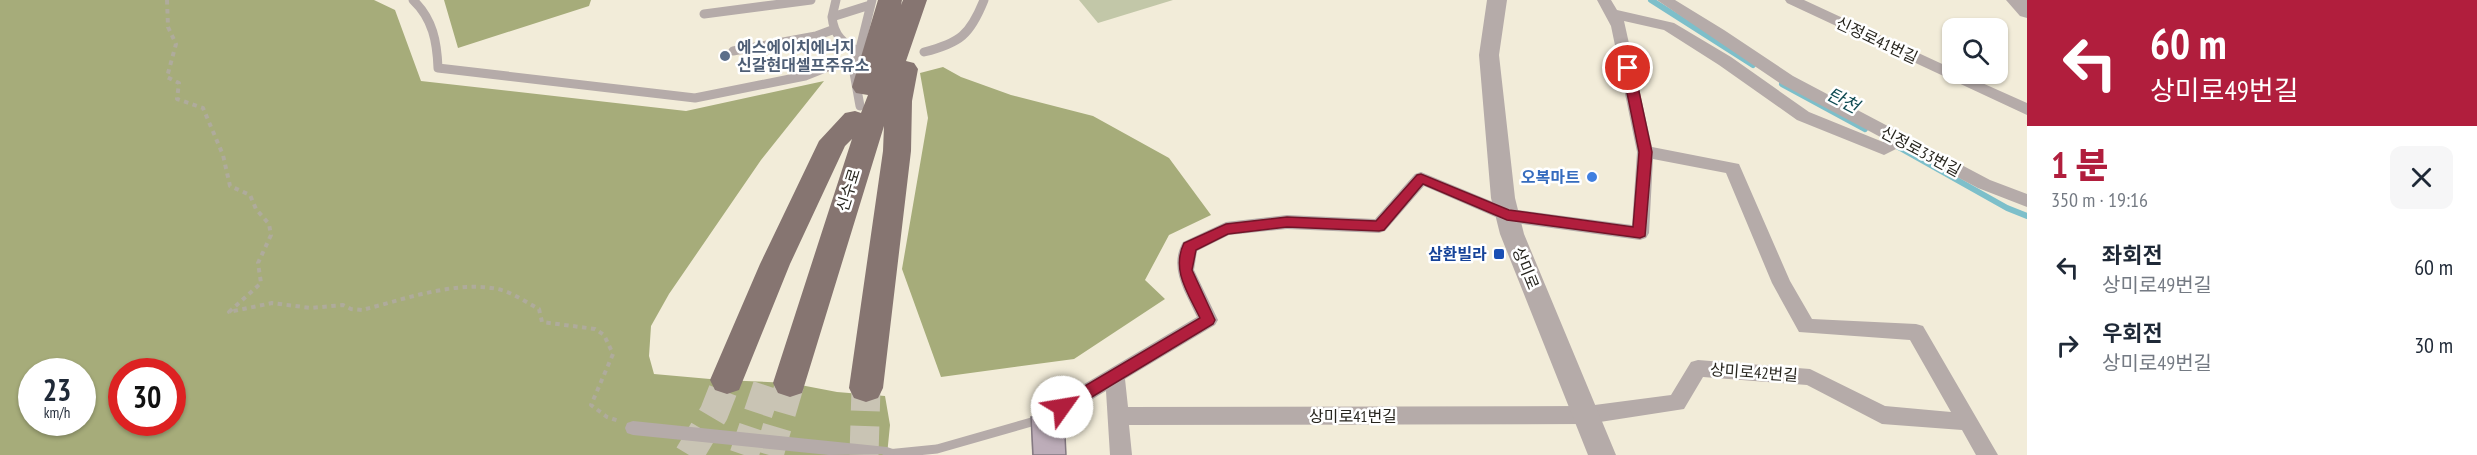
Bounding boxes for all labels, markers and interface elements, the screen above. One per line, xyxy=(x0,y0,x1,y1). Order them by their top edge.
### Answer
street label: 신정로41번길 xyxy=(1833,12,1921,68)
text: 60 m xyxy=(2150,16,2227,71)
map controls xyxy=(1942,18,2008,84)
button: search xyxy=(1942,18,2008,84)
icon: left xyxy=(2051,24,2129,102)
place label: 에스에이치에너지 신갈현대셀프주유소 xyxy=(737,37,870,75)
pin xyxy=(1602,42,1653,93)
marker: 에스에이치에너지 신갈현대셀프주유소 xyxy=(718,49,732,63)
icon: arrive xyxy=(1611,51,1644,84)
text: 상미로49번길 xyxy=(2150,73,2299,107)
water label: 탄천 xyxy=(1823,82,1865,119)
street label: 신정로33번길 xyxy=(1877,122,1965,180)
text: 1 분 xyxy=(2051,141,2109,188)
button: close xyxy=(2390,146,2453,209)
street label: 신수로 xyxy=(832,166,864,214)
place label: 오복마트 xyxy=(1521,167,1580,187)
marker: 오복마트 xyxy=(1585,170,1599,184)
text: 350 m · 19:16 xyxy=(2051,187,2148,213)
text: 좌회전 xyxy=(2102,241,2163,269)
place label: 삼환빌라 xyxy=(1428,244,1487,264)
street label: 상미로 xyxy=(1508,244,1544,292)
marker: 삼환빌라 xyxy=(1492,247,1506,261)
icon: left xyxy=(2051,251,2084,284)
text: 60 m xyxy=(2414,253,2453,281)
text: 상미로49번길 xyxy=(2102,272,2212,298)
text: 우회전 xyxy=(2102,319,2163,347)
icon: right xyxy=(2051,329,2084,362)
text: 30 m xyxy=(2414,331,2453,359)
text: 상미로49번길 xyxy=(2102,350,2212,376)
speed limit sign: 30 xyxy=(108,358,186,436)
street label: 상미로42번길 xyxy=(1709,359,1799,385)
text: 23 xyxy=(43,370,71,409)
position arrow xyxy=(1030,375,1094,439)
text: km/h xyxy=(44,403,70,422)
street label: 상미로41번길 xyxy=(1309,406,1397,426)

